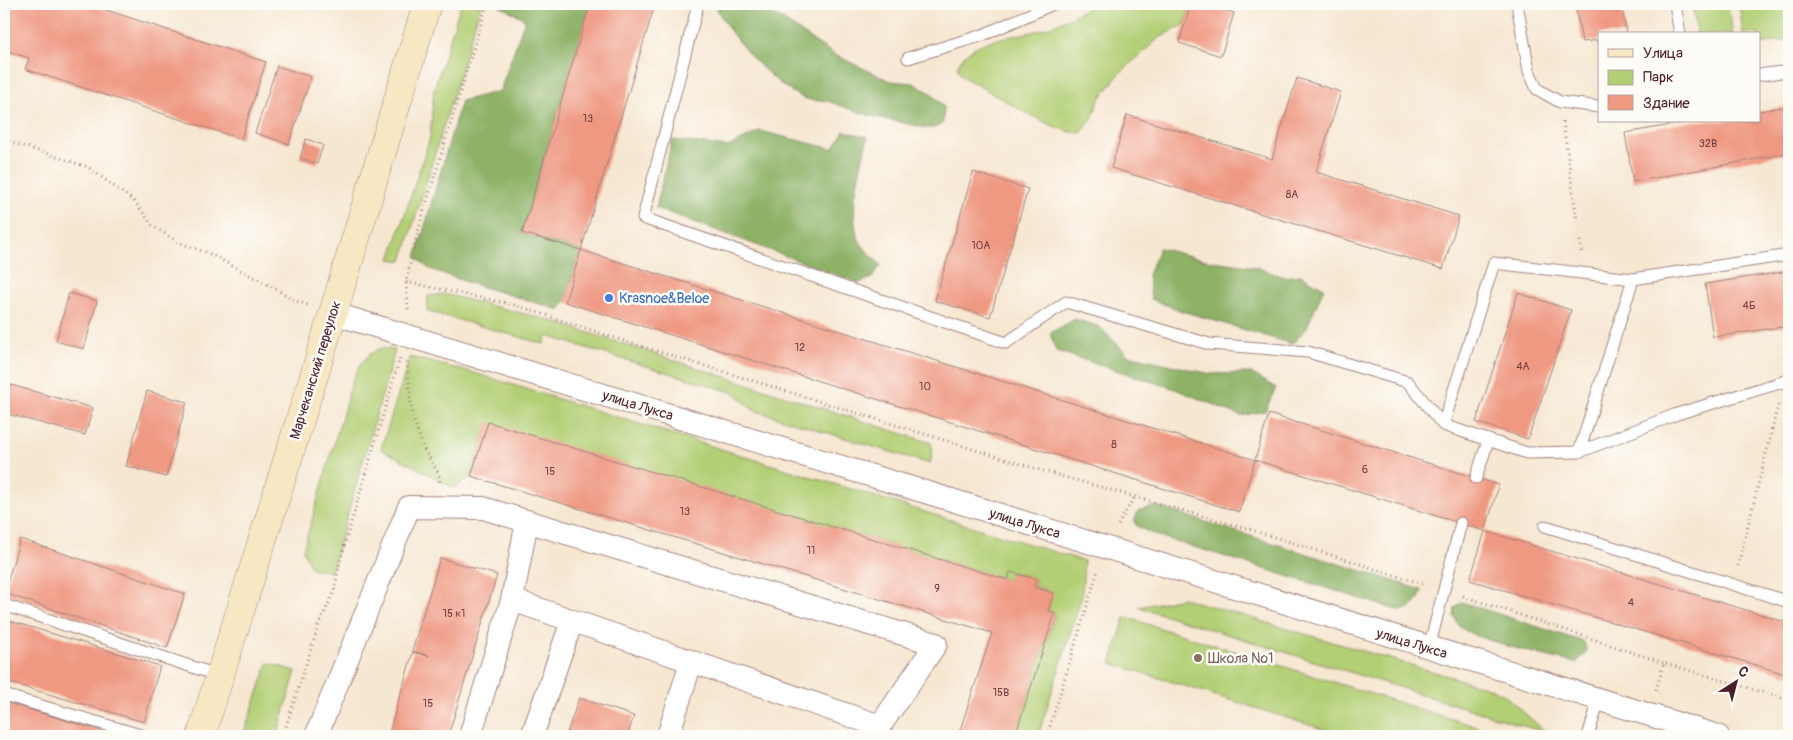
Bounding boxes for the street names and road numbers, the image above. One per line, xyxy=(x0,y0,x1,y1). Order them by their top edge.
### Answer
street label: Марчеканский переулок xyxy=(286,299,345,441)
street label: улица Лукса xyxy=(599,386,675,424)
street label: улица Лукса xyxy=(986,504,1062,542)
street label: улица Лукса xyxy=(1373,624,1449,662)

